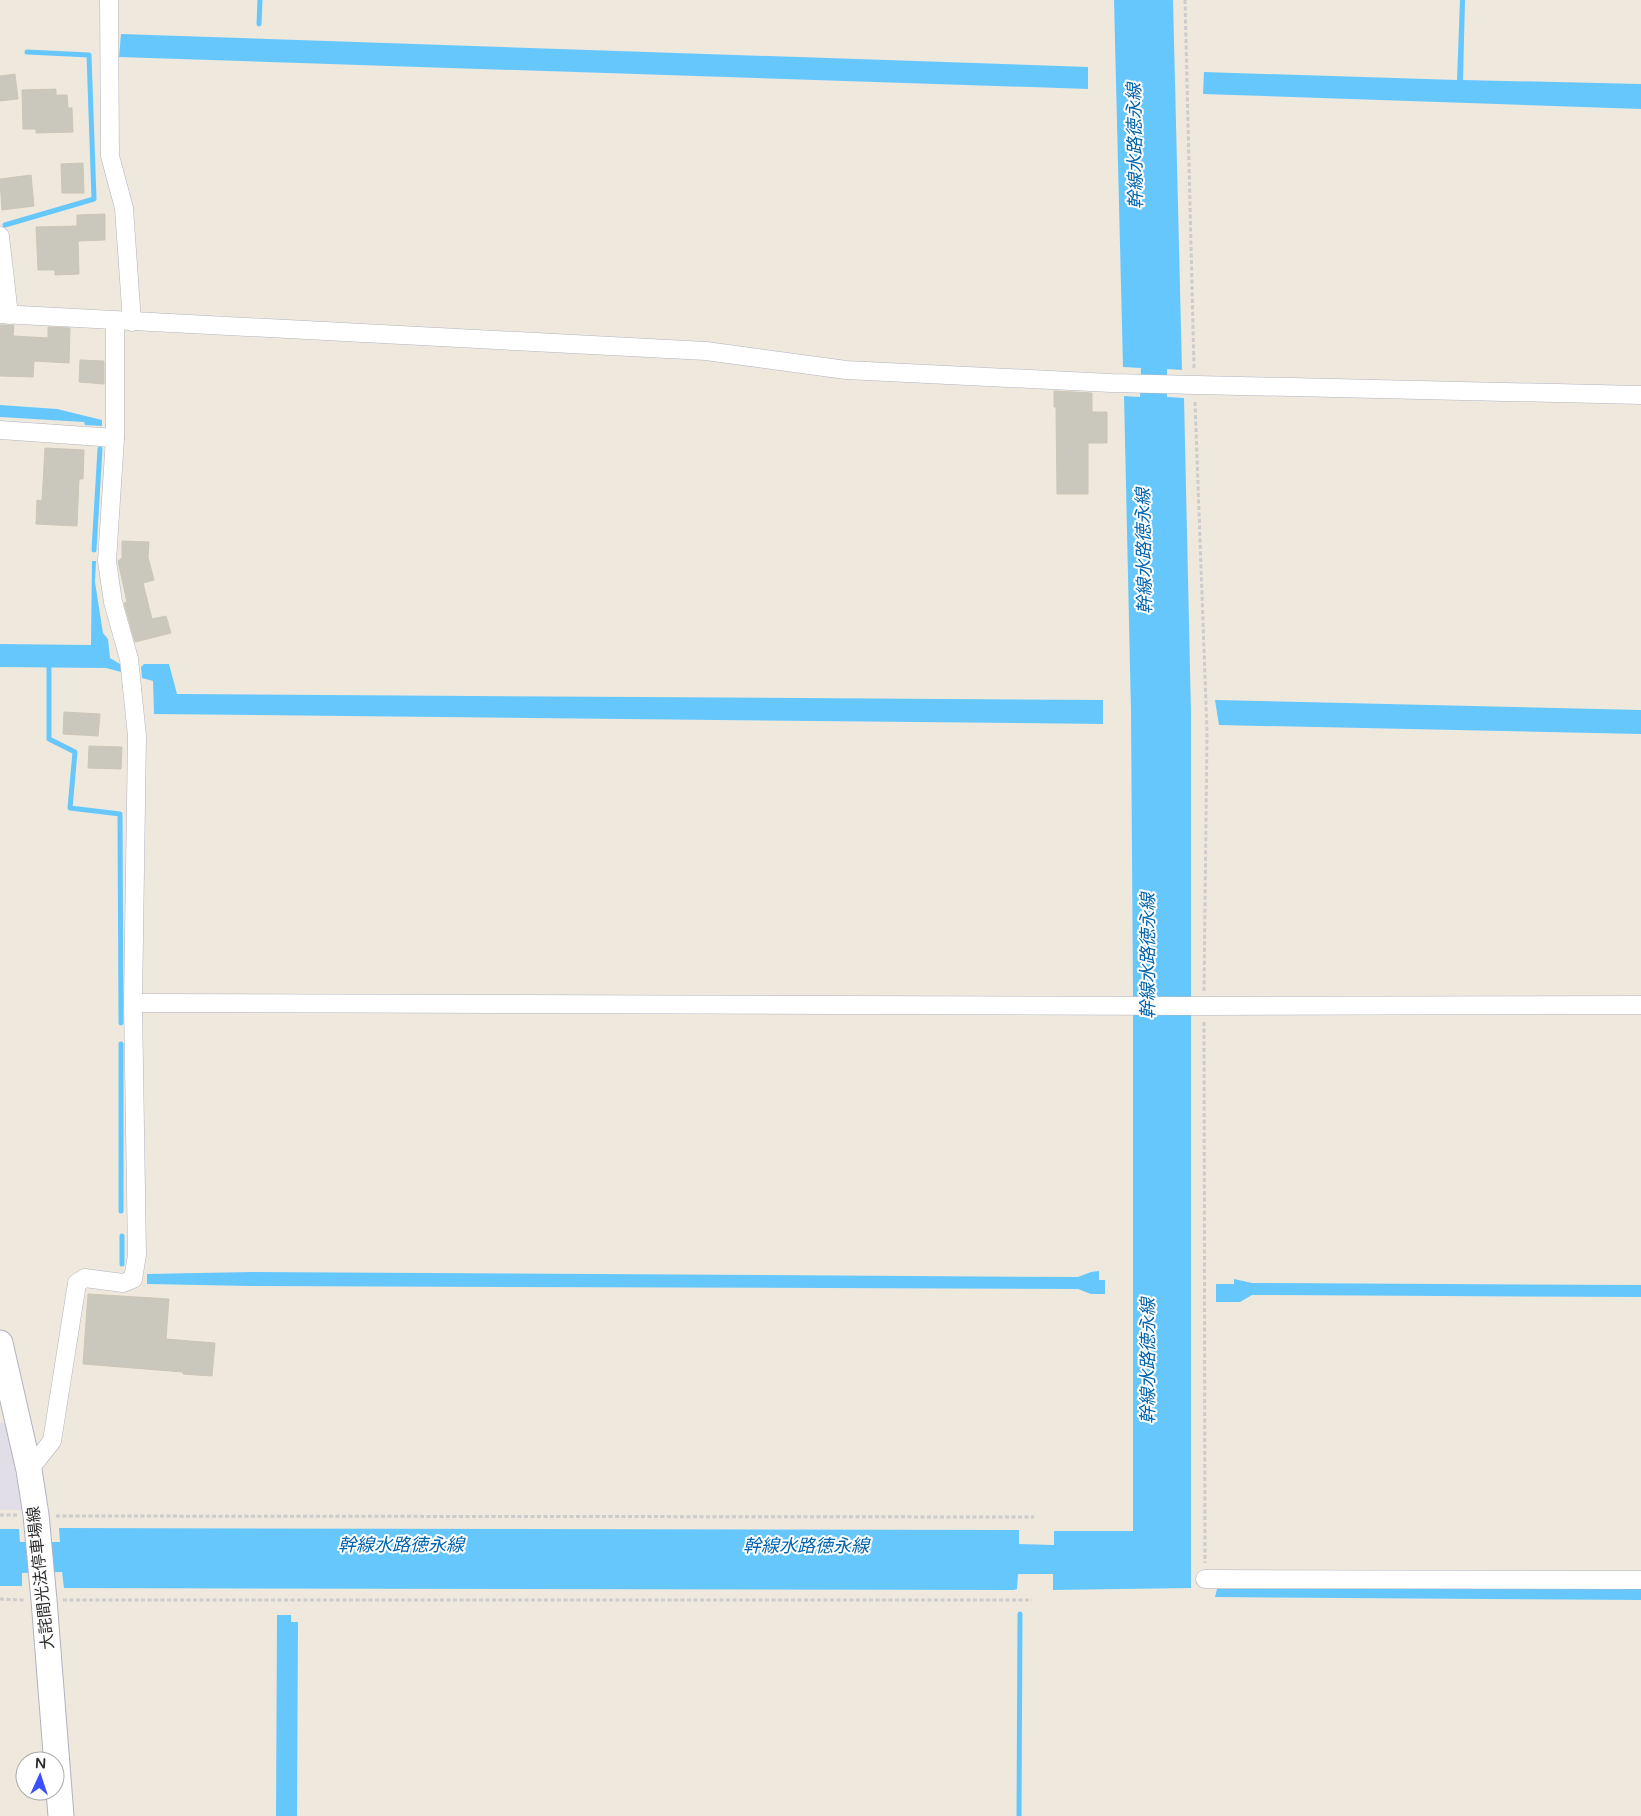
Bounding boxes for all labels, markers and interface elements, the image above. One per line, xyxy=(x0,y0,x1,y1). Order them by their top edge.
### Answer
water label: 幹線水路徳永線 xyxy=(1123,81,1147,209)
water label: 幹線水路徳永線 xyxy=(1132,486,1156,614)
water label: 幹線水路徳永線 xyxy=(1137,891,1159,1019)
water label: 幹線水路徳永線 xyxy=(1137,1296,1159,1424)
street label: 大詫間光法停車場線 xyxy=(24,1505,58,1651)
water label: 幹線水路徳永線 xyxy=(338,1534,466,1556)
water label: 幹線水路徳永線 xyxy=(743,1535,871,1557)
north arrow xyxy=(15,1751,65,1801)
text: N xyxy=(35,1755,47,1772)

